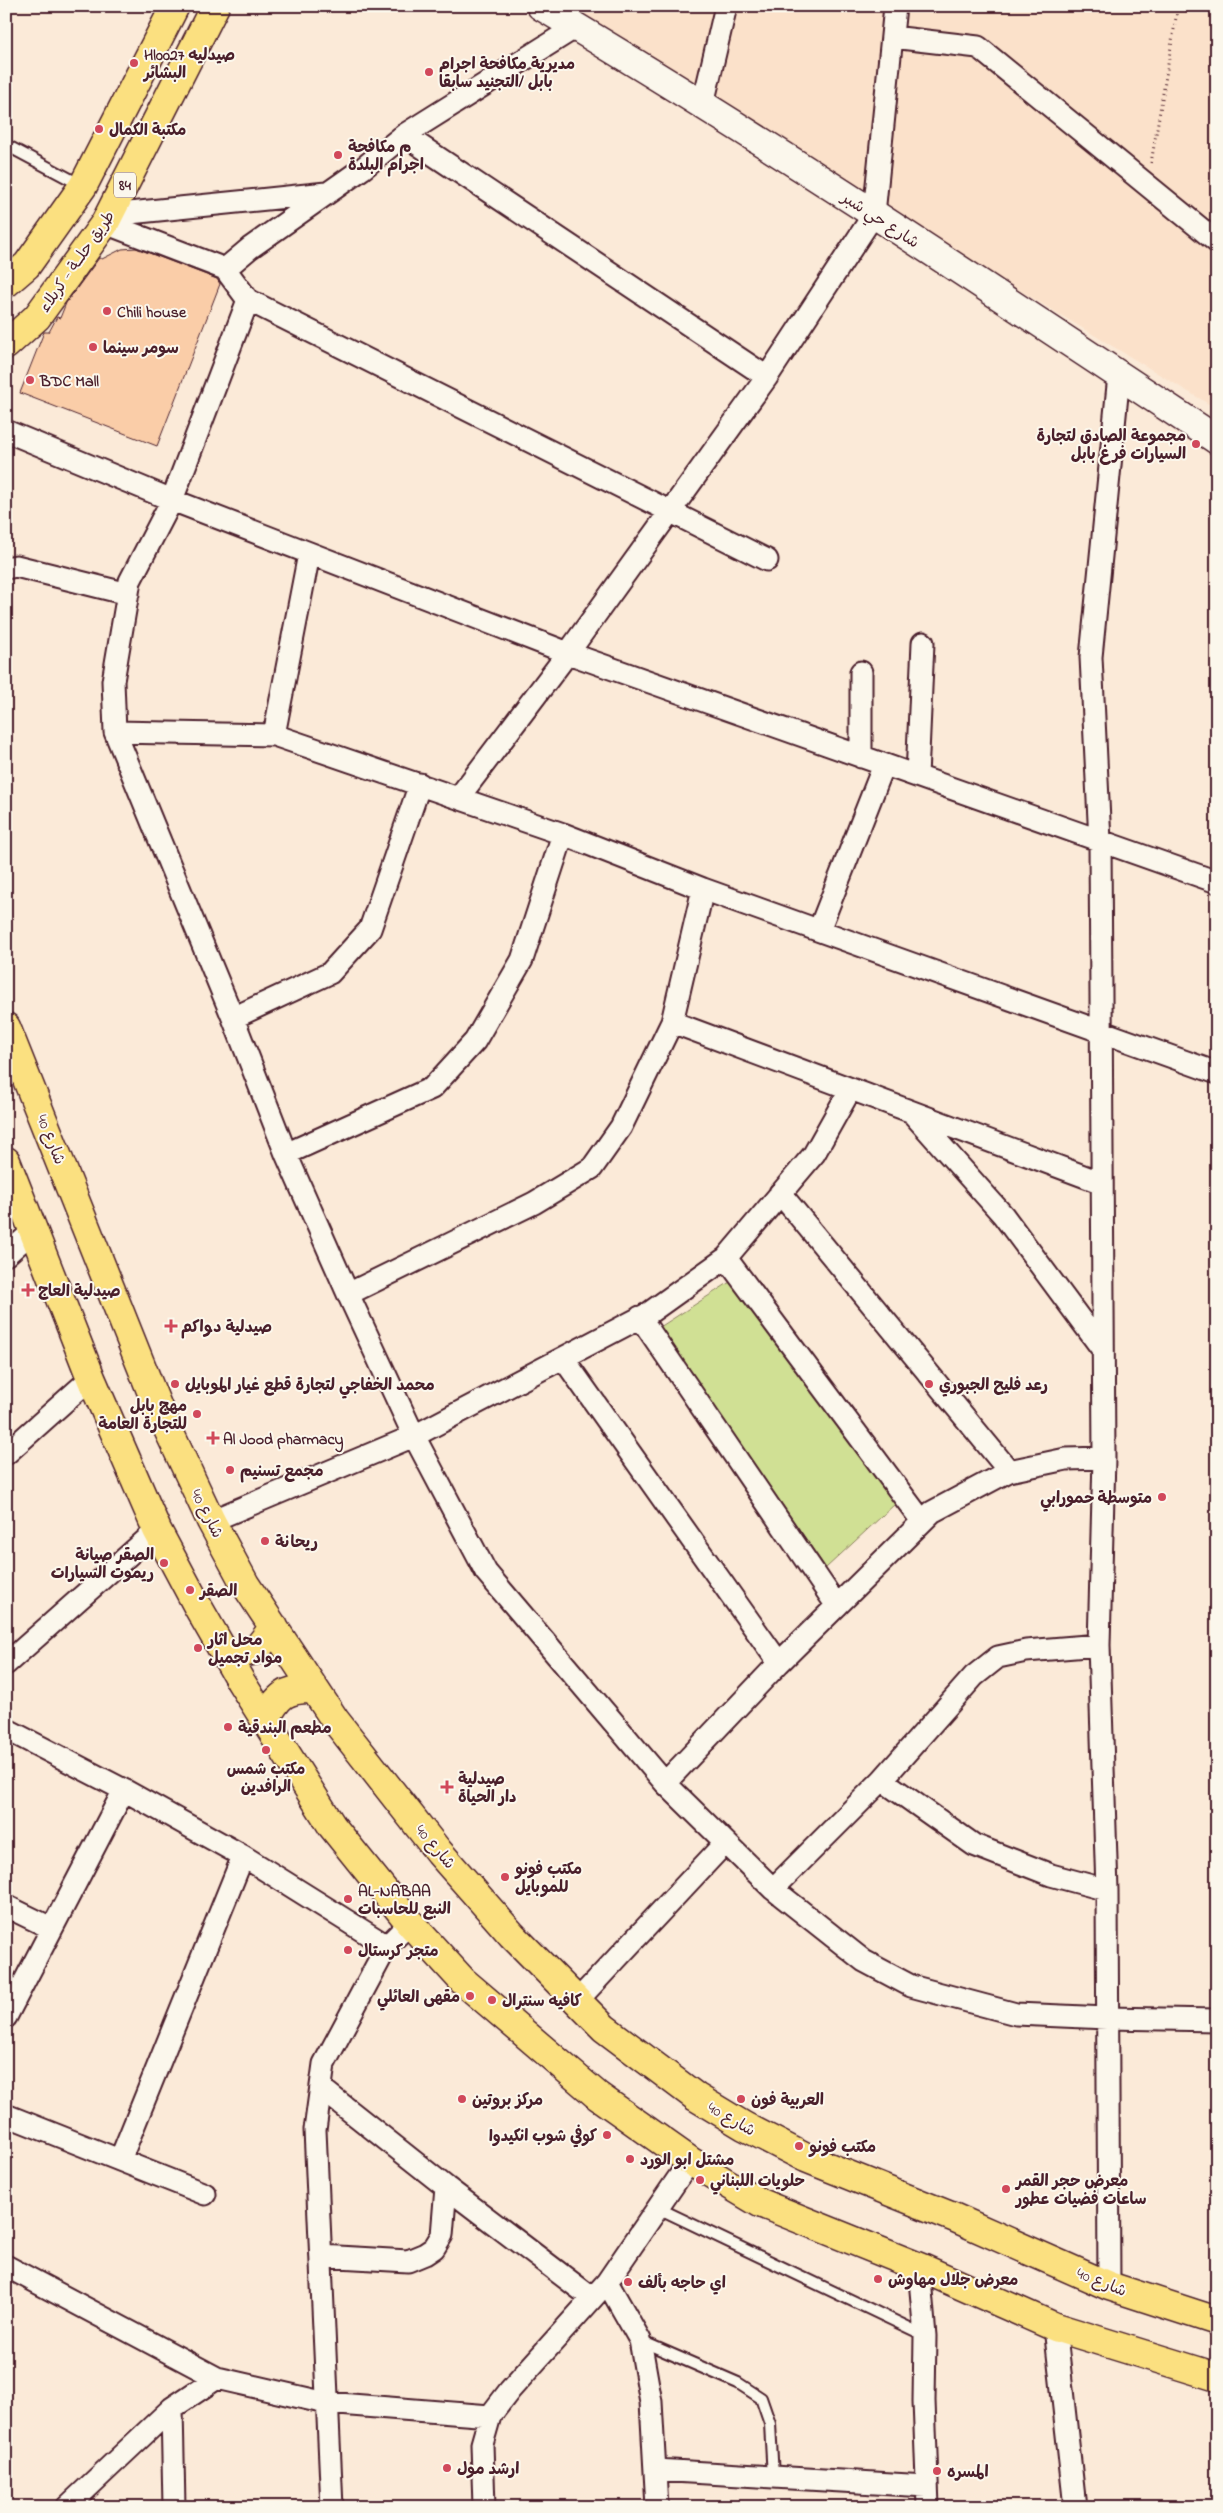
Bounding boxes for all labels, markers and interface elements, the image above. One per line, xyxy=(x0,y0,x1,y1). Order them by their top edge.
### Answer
place label: Hl0027 صيدليه البشائر xyxy=(142,44,235,86)
place label: مديرية مكافحة اجرام بابل /التجنيد سابقا xyxy=(439,53,575,95)
marker: Hl0027 صيدليه البشائر xyxy=(128,57,140,69)
marker: مديرية مكافحة اجرام بابل /التجنيد سابقا xyxy=(423,66,435,78)
place label: مكتبة الكمال xyxy=(109,119,186,143)
marker: مكتبة الكمال xyxy=(93,123,105,135)
place label: م مكافحة اجرام البلدة xyxy=(348,136,424,178)
marker: م مكافحة اجرام البلدة xyxy=(332,149,344,161)
road number: 84 xyxy=(114,172,136,198)
street label: شارع حي شبر xyxy=(834,185,924,256)
street label: طريق حلــة - كربلاء xyxy=(34,206,122,318)
place label: Chili house xyxy=(117,301,187,325)
marker: Chili house xyxy=(101,305,113,317)
place label: سومر سينما xyxy=(103,337,179,361)
marker: سومر سينما xyxy=(87,341,99,353)
place label: BDC Mall xyxy=(39,370,99,394)
marker: BDC Mall xyxy=(24,374,36,386)
place label: مجموعة الصادق لتجارة السيارات فرغ بابل xyxy=(1037,425,1186,467)
marker: مجموعة الصادق لتجارة السيارات فرغ بابل xyxy=(1190,438,1202,450)
street label: شارع 40 xyxy=(29,1111,71,1168)
place label: صيدلية العاج xyxy=(38,1280,121,1304)
marker: صيدلية العاج xyxy=(22,1284,34,1296)
place label: صيدلية دواكم xyxy=(181,1316,272,1340)
marker: صيدلية دواكم xyxy=(165,1320,177,1332)
place label: محمد الخفاجي لتجارة قطع غيار الموبايل xyxy=(185,1374,435,1399)
place label: رعد فليح الجبوري xyxy=(939,1374,1048,1398)
marker: محمد الخفاجي لتجارة قطع غيار الموبايل xyxy=(169,1378,181,1390)
marker: رعد فليح الجبوري xyxy=(923,1378,935,1390)
place label: مهج بابل للتجارة العامة xyxy=(98,1395,187,1437)
marker: مهج بابل للتجارة العامة xyxy=(191,1408,203,1420)
place label: Al Jood pharmacy xyxy=(223,1428,344,1453)
marker: Al Jood pharmacy xyxy=(207,1432,219,1444)
place label: مجمع تسنيم xyxy=(240,1460,323,1484)
marker: مجمع تسنيم xyxy=(224,1464,236,1476)
street label: شارع 40 xyxy=(184,1485,229,1543)
place label: متوسطة حمورابي xyxy=(1040,1487,1152,1512)
marker: متوسطة حمورابي xyxy=(1156,1491,1168,1503)
place label: ريحانة xyxy=(275,1531,318,1555)
marker: ريحانة xyxy=(259,1535,271,1547)
place label: الصقر صيانة ريموت السيارات xyxy=(51,1544,154,1586)
marker: الصقر صيانة ريموت السيارات xyxy=(158,1557,170,1569)
place label: الصقر xyxy=(198,1580,237,1604)
marker: الصقر xyxy=(184,1584,196,1596)
place label: محل اثار مواد تجميل xyxy=(206,1629,282,1671)
marker: محل اثار مواد تجميل xyxy=(192,1642,204,1654)
place label: مطعم البندقية xyxy=(238,1717,332,1741)
marker: مطعم البندقية xyxy=(222,1721,234,1733)
marker: مكتب شمس الرافدين xyxy=(260,1744,272,1756)
place label: مكتب شمس الرافدين xyxy=(227,1758,305,1800)
place label: صيدلية دار الحياة xyxy=(458,1768,517,1810)
marker: صيدلية دار الحياة xyxy=(440,1780,454,1794)
street label: شارع 40 xyxy=(409,1820,460,1875)
place label: مكتب فونو للموبايل xyxy=(514,1858,582,1900)
marker: مكتب فونو للموبايل xyxy=(499,1871,511,1883)
place label: AL-NABAA النبع للحاسبات xyxy=(358,1880,451,1922)
marker: AL-NABAA النبع للحاسبات xyxy=(342,1893,354,1905)
place label: متجر كرستال xyxy=(358,1940,439,1964)
marker: متجر كرستال xyxy=(342,1944,354,1956)
place label: مقهى العائلي xyxy=(377,1986,460,2011)
marker: مقهى العائلي xyxy=(464,1990,476,2002)
place label: كافيه سنترال xyxy=(502,1990,582,2014)
marker: كافيه سنترال xyxy=(486,1994,498,2006)
place label: مركز بروتين xyxy=(472,2089,543,2113)
place label: العربية فون xyxy=(751,2089,824,2113)
marker: مركز بروتين xyxy=(456,2093,468,2105)
marker: العربية فون xyxy=(735,2093,747,2105)
street label: شارع 40 xyxy=(702,2096,760,2143)
place label: كوفي شوب انكيدوا xyxy=(489,2124,597,2149)
marker: كوفي شوب انكيدوا xyxy=(601,2129,613,2141)
place label: مكتب فونو xyxy=(808,2136,876,2160)
marker: مكتب فونو xyxy=(793,2140,805,2152)
place label: مشتل ابو الورد xyxy=(640,2149,734,2173)
marker: مشتل ابو الورد xyxy=(624,2153,636,2165)
place label: حلويات اللبناني xyxy=(710,2170,805,2195)
place label: معرض حجر القمر ساعات فضيات عطور xyxy=(1014,2170,1146,2212)
marker: حلويات اللبناني xyxy=(694,2174,706,2186)
marker: معرض حجر القمر ساعات فضيات عطور xyxy=(1000,2183,1012,2195)
street label: شارع 40 xyxy=(1073,2262,1130,2304)
place label: معرض جلال مهاوش xyxy=(888,2269,1018,2293)
place label: اي حاجه بألف xyxy=(638,2272,726,2296)
marker: معرض جلال مهاوش xyxy=(872,2273,884,2285)
marker: اي حاجه بألف xyxy=(622,2276,634,2288)
place label: ارشد مول xyxy=(457,2458,519,2482)
place label: المسره xyxy=(947,2461,989,2485)
marker: ارشد مول xyxy=(441,2462,453,2474)
marker: المسره xyxy=(931,2465,943,2477)

